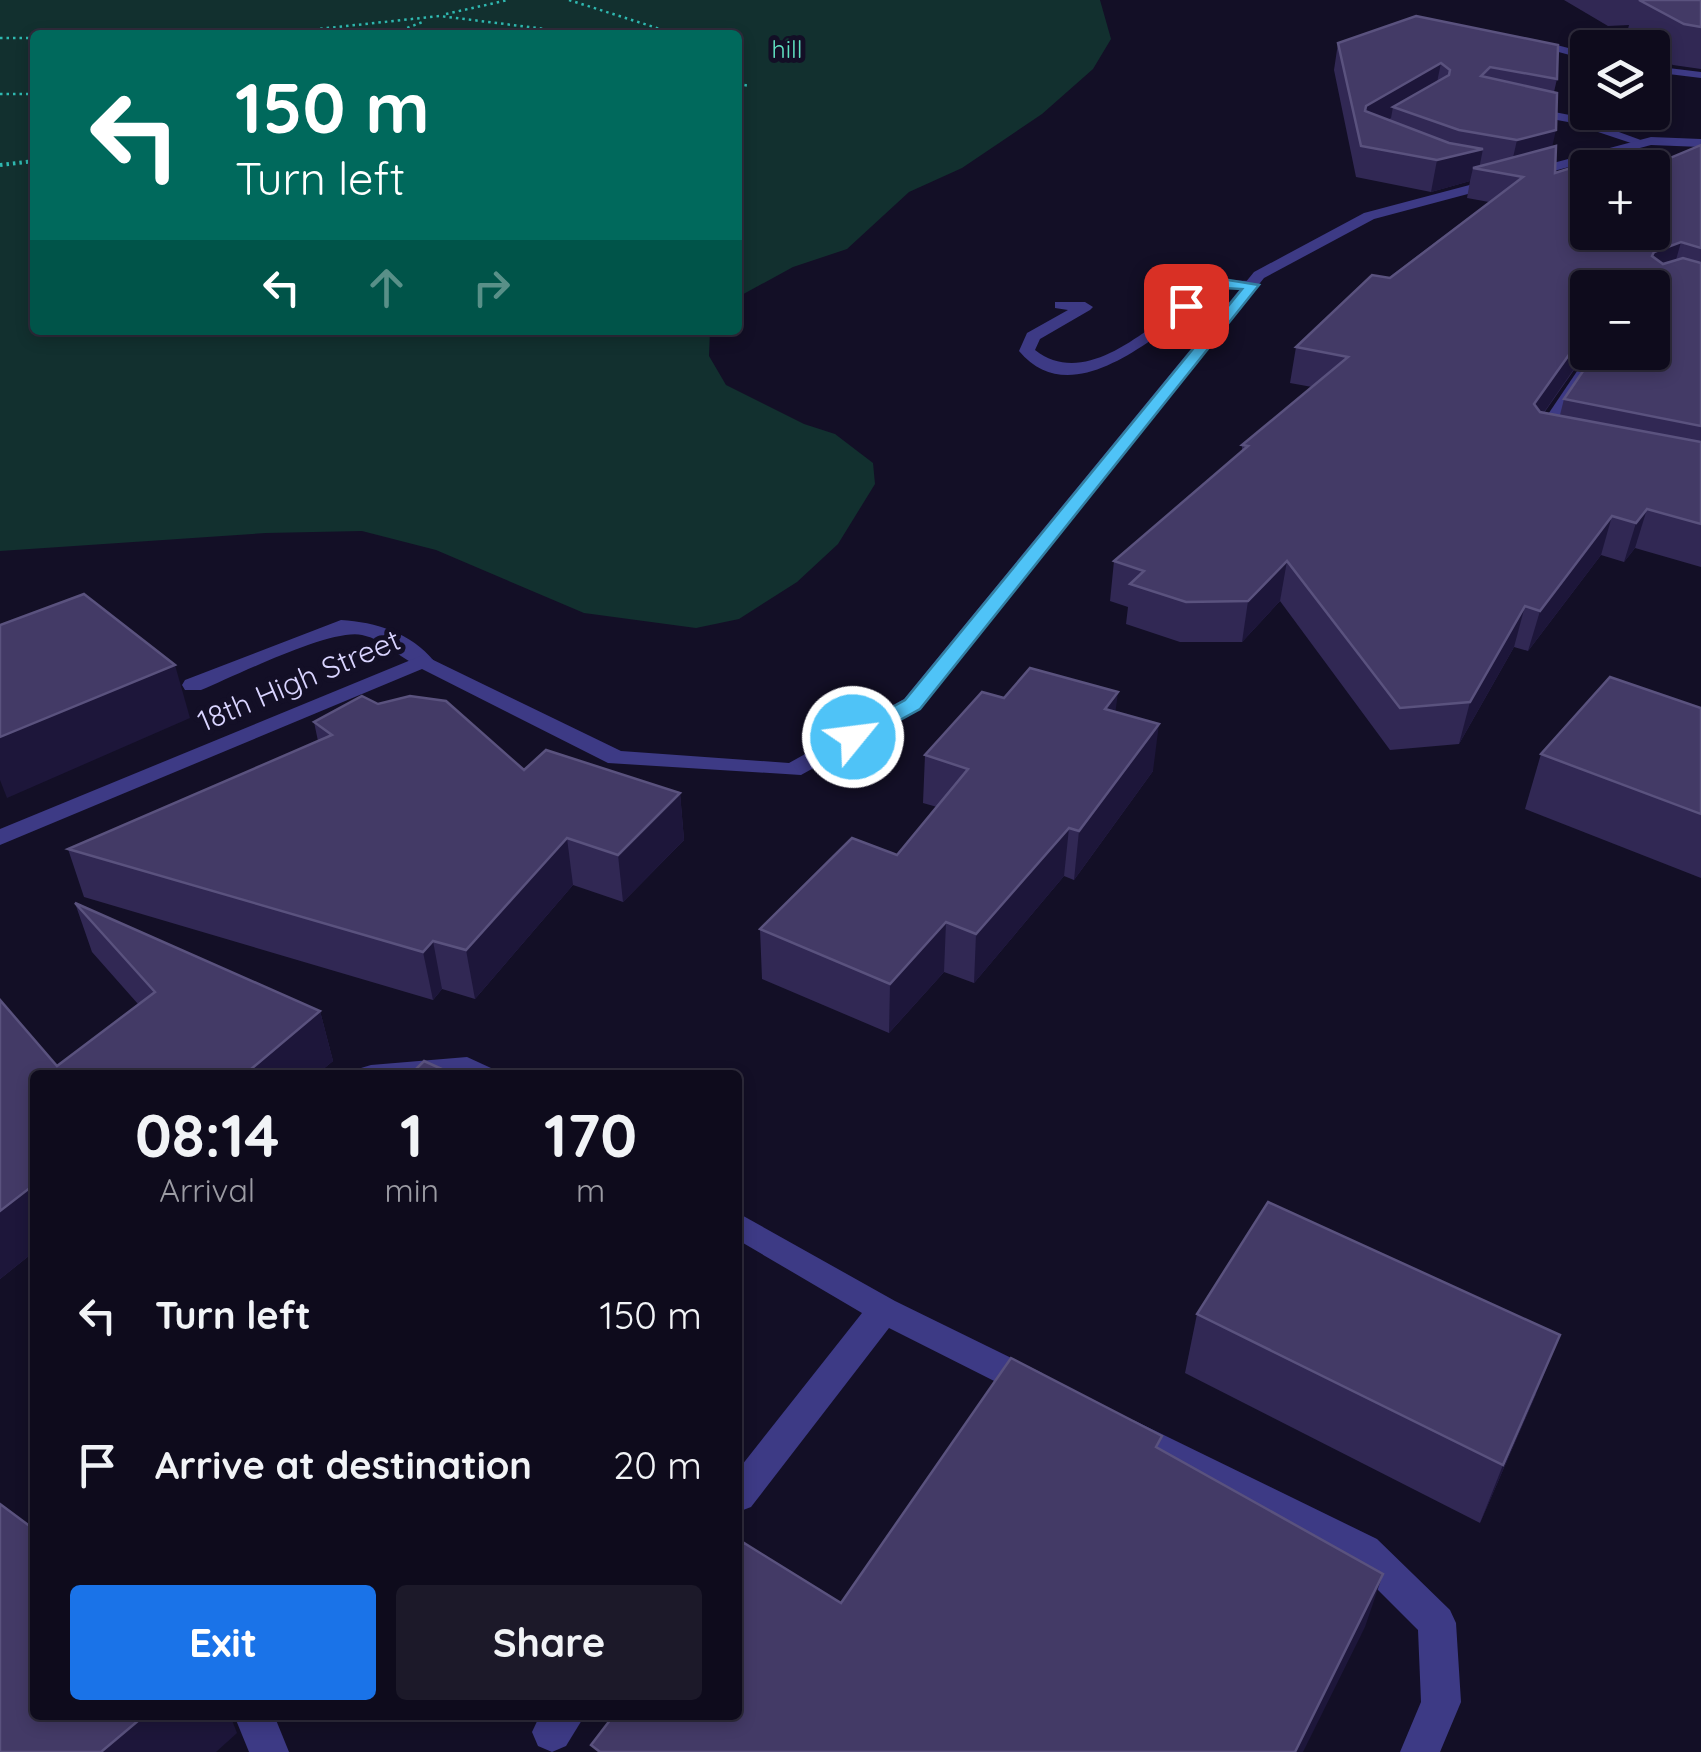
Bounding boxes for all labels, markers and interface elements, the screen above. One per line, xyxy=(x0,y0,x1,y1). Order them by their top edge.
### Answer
map controls xyxy=(1570,30,1670,370)
button: layers xyxy=(1570,30,1670,130)
park label: hill xyxy=(771,33,803,64)
text: 150 m xyxy=(235,63,430,151)
icon: left xyxy=(70,70,200,200)
text: Turn left xyxy=(235,150,405,206)
button: + xyxy=(1570,150,1670,250)
icon: left xyxy=(254,260,309,315)
icon: ahead xyxy=(359,260,414,315)
icon: right xyxy=(464,260,519,315)
pin xyxy=(1144,264,1229,349)
button: − xyxy=(1570,270,1670,370)
icon: arrive xyxy=(1159,279,1214,334)
street label: 18th High Street xyxy=(191,620,406,740)
position arrow xyxy=(801,685,905,789)
text: 08:14 xyxy=(135,1097,280,1172)
text: 1 xyxy=(400,1097,423,1172)
text: 170 xyxy=(544,1097,637,1172)
text: Arrival xyxy=(159,1170,255,1210)
text: min xyxy=(385,1170,439,1210)
text: m xyxy=(576,1170,605,1210)
icon: left xyxy=(70,1288,125,1343)
text: Turn left xyxy=(155,1291,311,1339)
text: 150 m xyxy=(600,1291,702,1339)
icon: arrive xyxy=(70,1438,125,1493)
text: Arrive at destination xyxy=(155,1441,532,1489)
text: 20 m xyxy=(613,1441,702,1489)
button: Exit xyxy=(70,1585,376,1700)
button: Share xyxy=(396,1585,702,1700)

